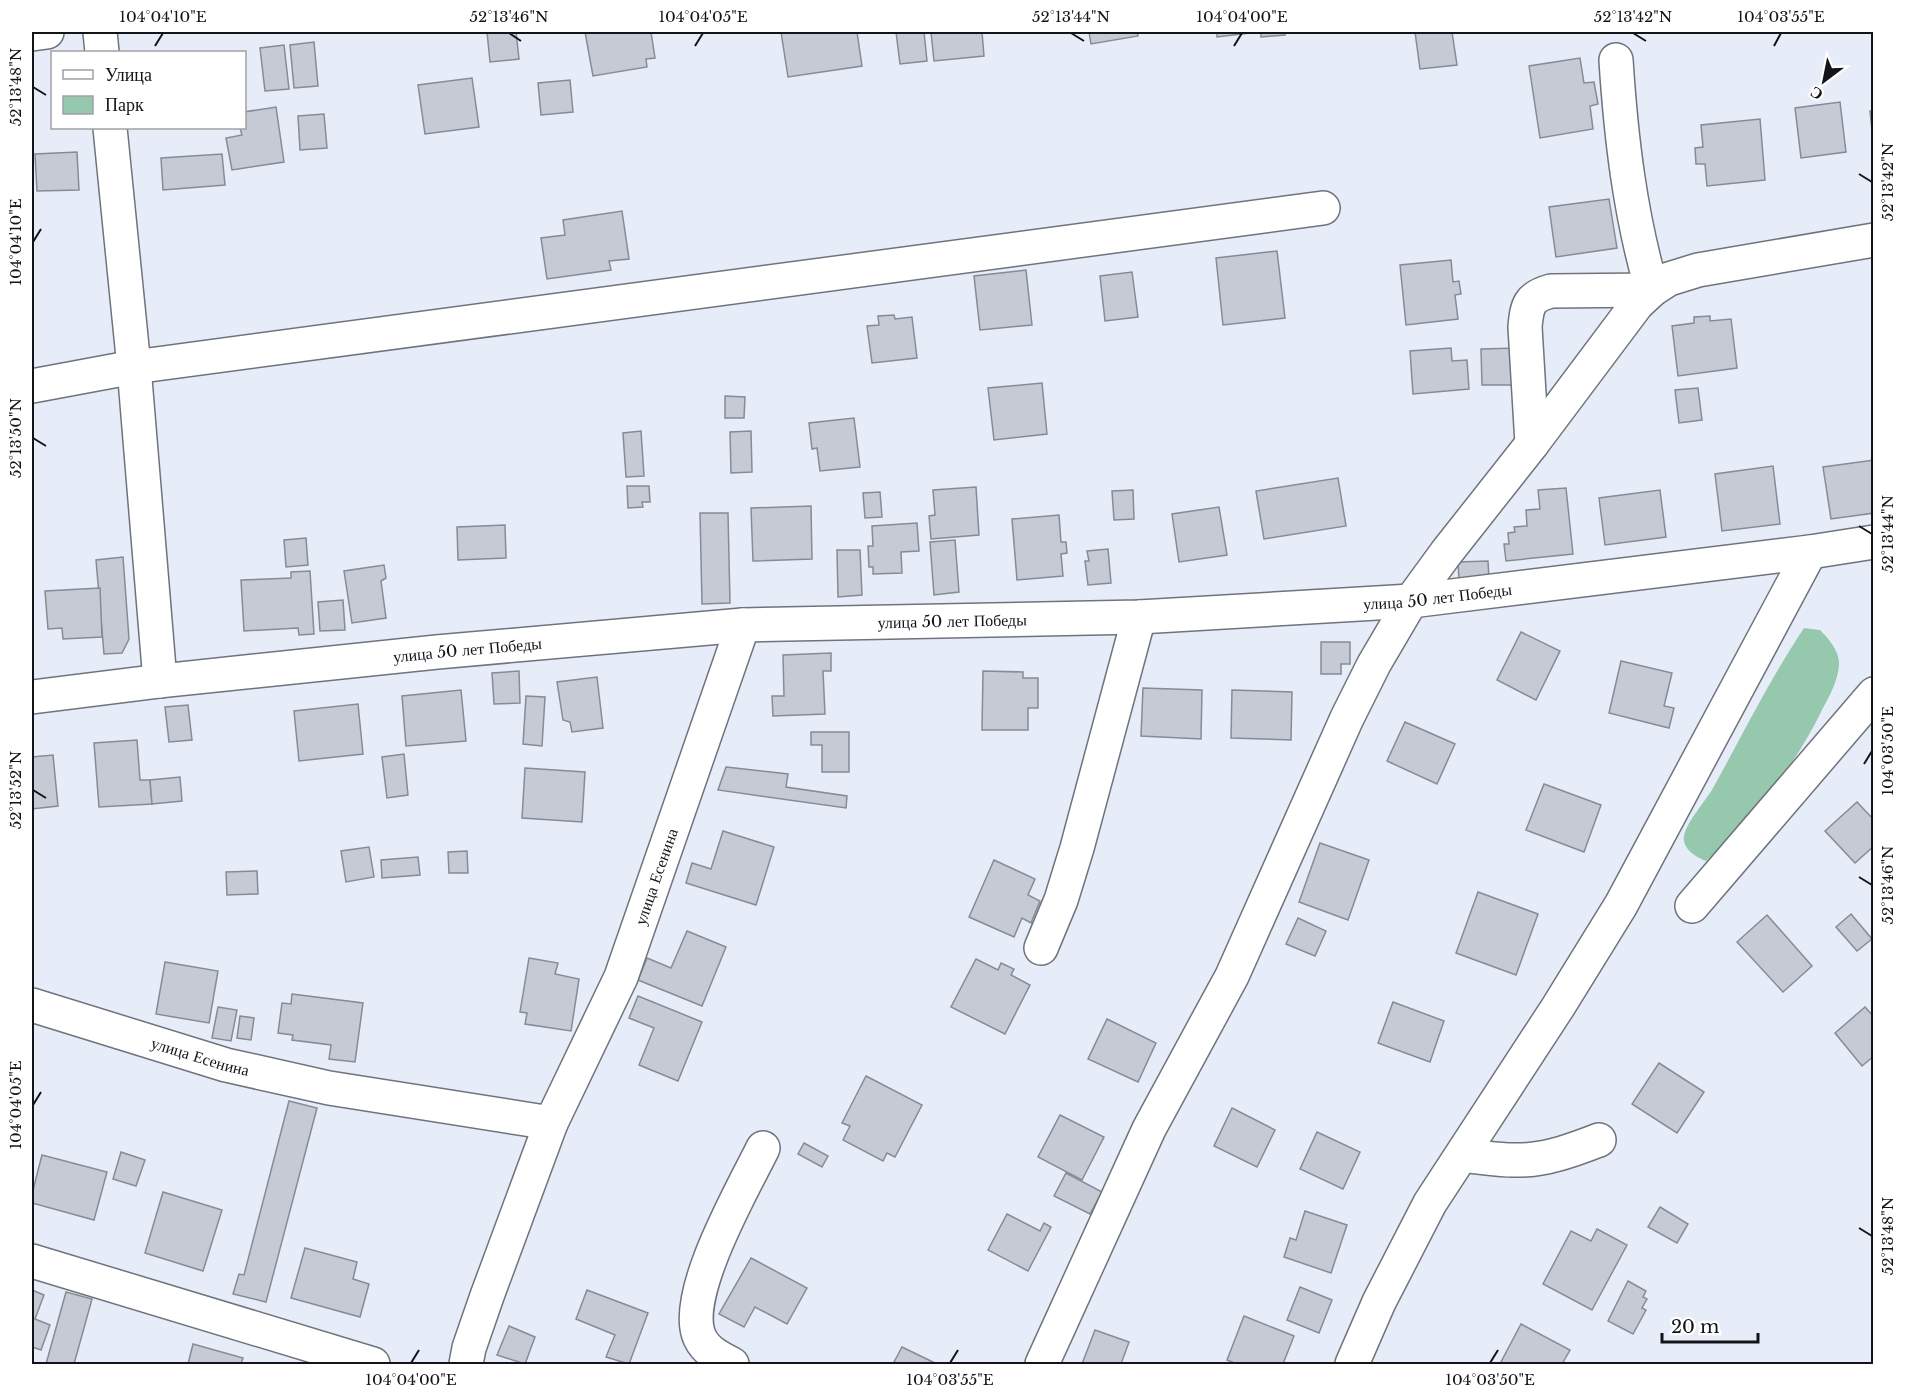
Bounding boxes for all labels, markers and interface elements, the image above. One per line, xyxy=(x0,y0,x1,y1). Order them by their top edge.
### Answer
text: 104°04'10"E xyxy=(119,7,207,26)
text: 52°13'46"N xyxy=(470,7,549,26)
text: 104°04'05"E xyxy=(658,7,748,26)
text: 52°13'44"N xyxy=(1032,7,1110,26)
text: 104°04'00"E xyxy=(1196,7,1288,26)
text: 52°13'42"N xyxy=(1594,7,1672,26)
text: 104°03'55"E xyxy=(1737,7,1825,26)
text: 52°13'48"N xyxy=(6,48,25,126)
legend xyxy=(51,51,246,129)
north arrow xyxy=(1794,51,1854,111)
text: Улица xyxy=(105,64,152,86)
text: С xyxy=(1806,82,1826,105)
text: Парк xyxy=(105,94,144,116)
text: 52°13'42"N xyxy=(1878,143,1897,221)
text: 104°04'10"E xyxy=(6,198,25,286)
text: 52°13'50"N xyxy=(6,398,25,478)
text: 52°13'44"N xyxy=(1878,495,1897,573)
street label: улица 50 лет Победы xyxy=(1363,579,1513,614)
street label: улица 50 лет Победы xyxy=(877,609,1027,632)
street label: улица 50 лет Победы xyxy=(392,633,543,667)
text: 104°03'50"E xyxy=(1878,706,1897,796)
text: 52°13'52"N xyxy=(6,751,25,829)
street label: улица Есенина xyxy=(630,826,682,928)
text: 52°13'46"N xyxy=(1878,846,1897,925)
street label: улица Есенина xyxy=(149,1033,251,1080)
text: 104°04'05"E xyxy=(6,1060,25,1150)
text: 52°13'48"N xyxy=(1878,1197,1897,1275)
scale bar xyxy=(1662,1306,1758,1344)
text: 20 m xyxy=(1671,1316,1719,1338)
text: 104°04'00"E xyxy=(365,1370,457,1389)
text: 104°03'55"E xyxy=(906,1370,994,1389)
text: 104°03'50"E xyxy=(1445,1370,1535,1389)

